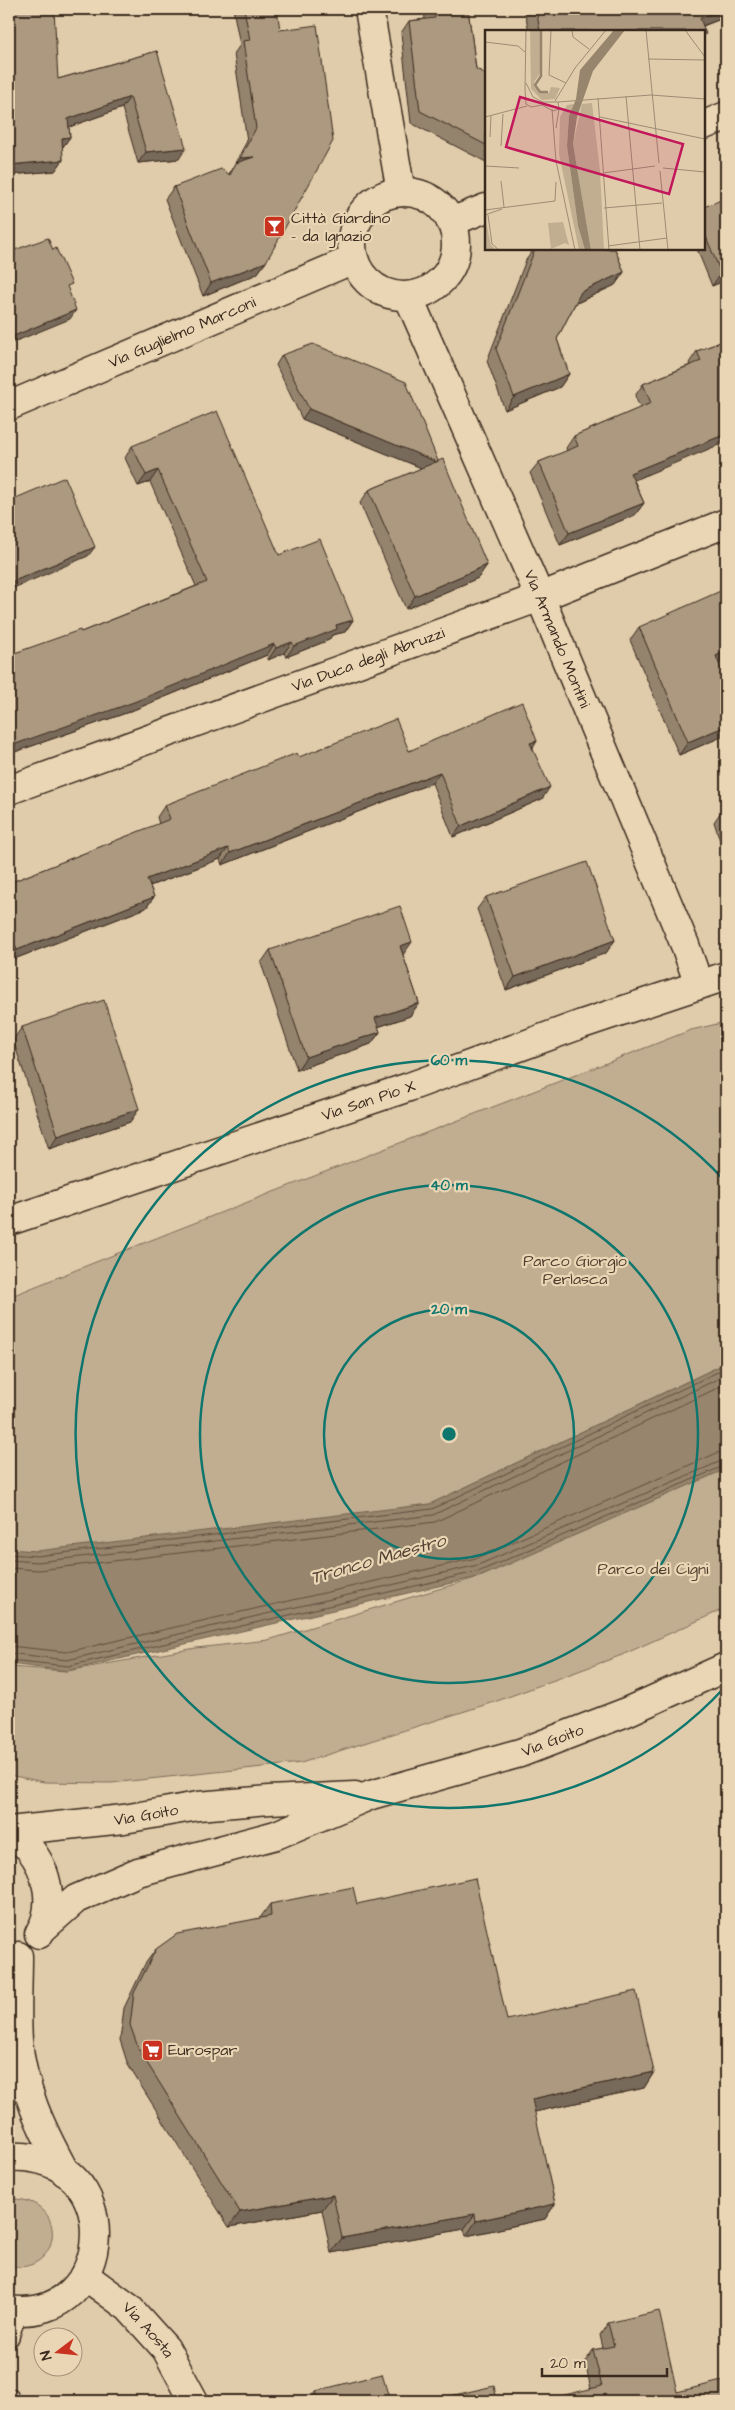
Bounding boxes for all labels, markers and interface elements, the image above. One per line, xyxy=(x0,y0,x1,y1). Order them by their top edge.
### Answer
inset map xyxy=(485,30,705,250)
place label: Città Giardino - da Ignazio xyxy=(291,207,390,248)
bar icon: Città Giardino - da Ignazio xyxy=(263,215,287,239)
street label: Via Guglielmo Marconi xyxy=(105,291,260,373)
street label: Via Armando Montini xyxy=(518,566,596,712)
street label: Via Duca degli Abruzzi xyxy=(289,621,448,697)
text: 60 m xyxy=(431,1050,468,1071)
street label: Via San Pio X xyxy=(319,1075,419,1127)
text: 40 m xyxy=(430,1175,468,1196)
park label: Parco Giorgio Perlasca xyxy=(523,1250,627,1290)
text: 20 m xyxy=(430,1299,467,1320)
centre of rings xyxy=(440,1425,458,1443)
water label: Tronco Maestro xyxy=(308,1527,450,1590)
park label: Parco dei Cigni xyxy=(598,1558,709,1581)
street label: Via Goito xyxy=(518,1719,587,1762)
street label: Via Goito xyxy=(113,1799,180,1831)
supermarket icon: Eurospar xyxy=(140,2038,164,2062)
place label: Eurospar xyxy=(168,2039,238,2061)
street label: Via Aosta xyxy=(118,2296,180,2362)
north arrow xyxy=(32,2328,82,2378)
scale bar xyxy=(542,2345,668,2377)
text: N xyxy=(36,2348,57,2362)
text: 20 m xyxy=(550,2353,586,2374)

